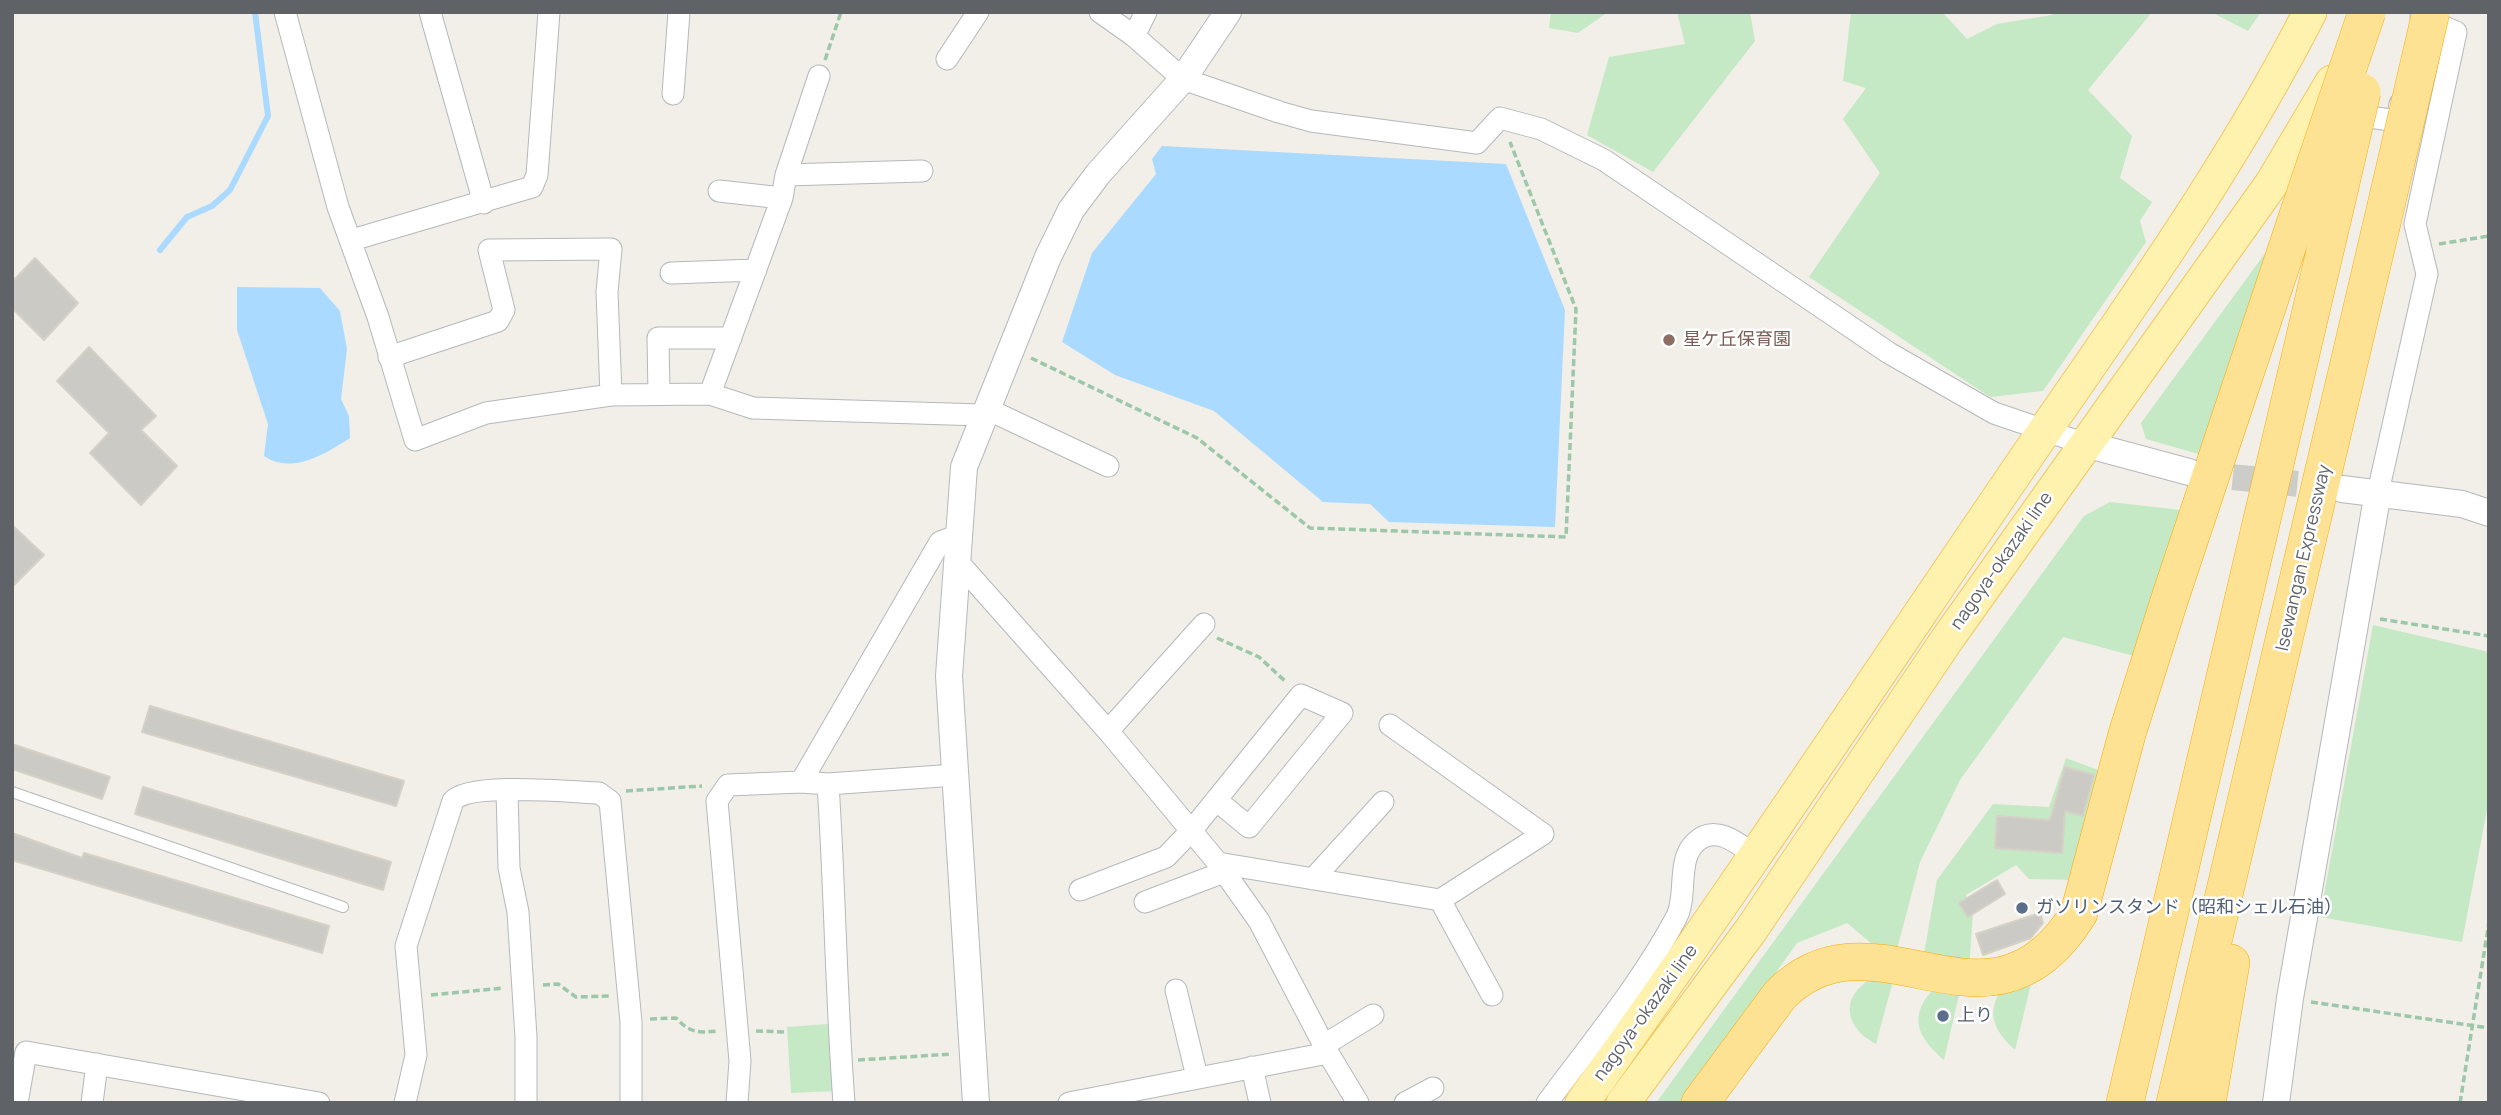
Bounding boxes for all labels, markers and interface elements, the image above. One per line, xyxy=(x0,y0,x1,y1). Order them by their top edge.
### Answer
place label: 星ケ丘保育園 xyxy=(1683,329,1791,351)
marker: 星ケ丘保育園 xyxy=(1661,332,1677,348)
street label: Isewangan Expressway xyxy=(2272,463,2336,653)
street label: nagoya-okazaki line xyxy=(1946,488,2058,634)
place label: ガソリンスタンド（昭和シェル石油） xyxy=(2036,897,2342,919)
marker: ガソリンスタンド（昭和シェル石油） xyxy=(2014,900,2030,916)
street label: nagoya-okazaki line xyxy=(1589,941,1703,1085)
place label: 上り xyxy=(1957,1005,1993,1027)
marker: 上り xyxy=(1935,1008,1951,1024)

